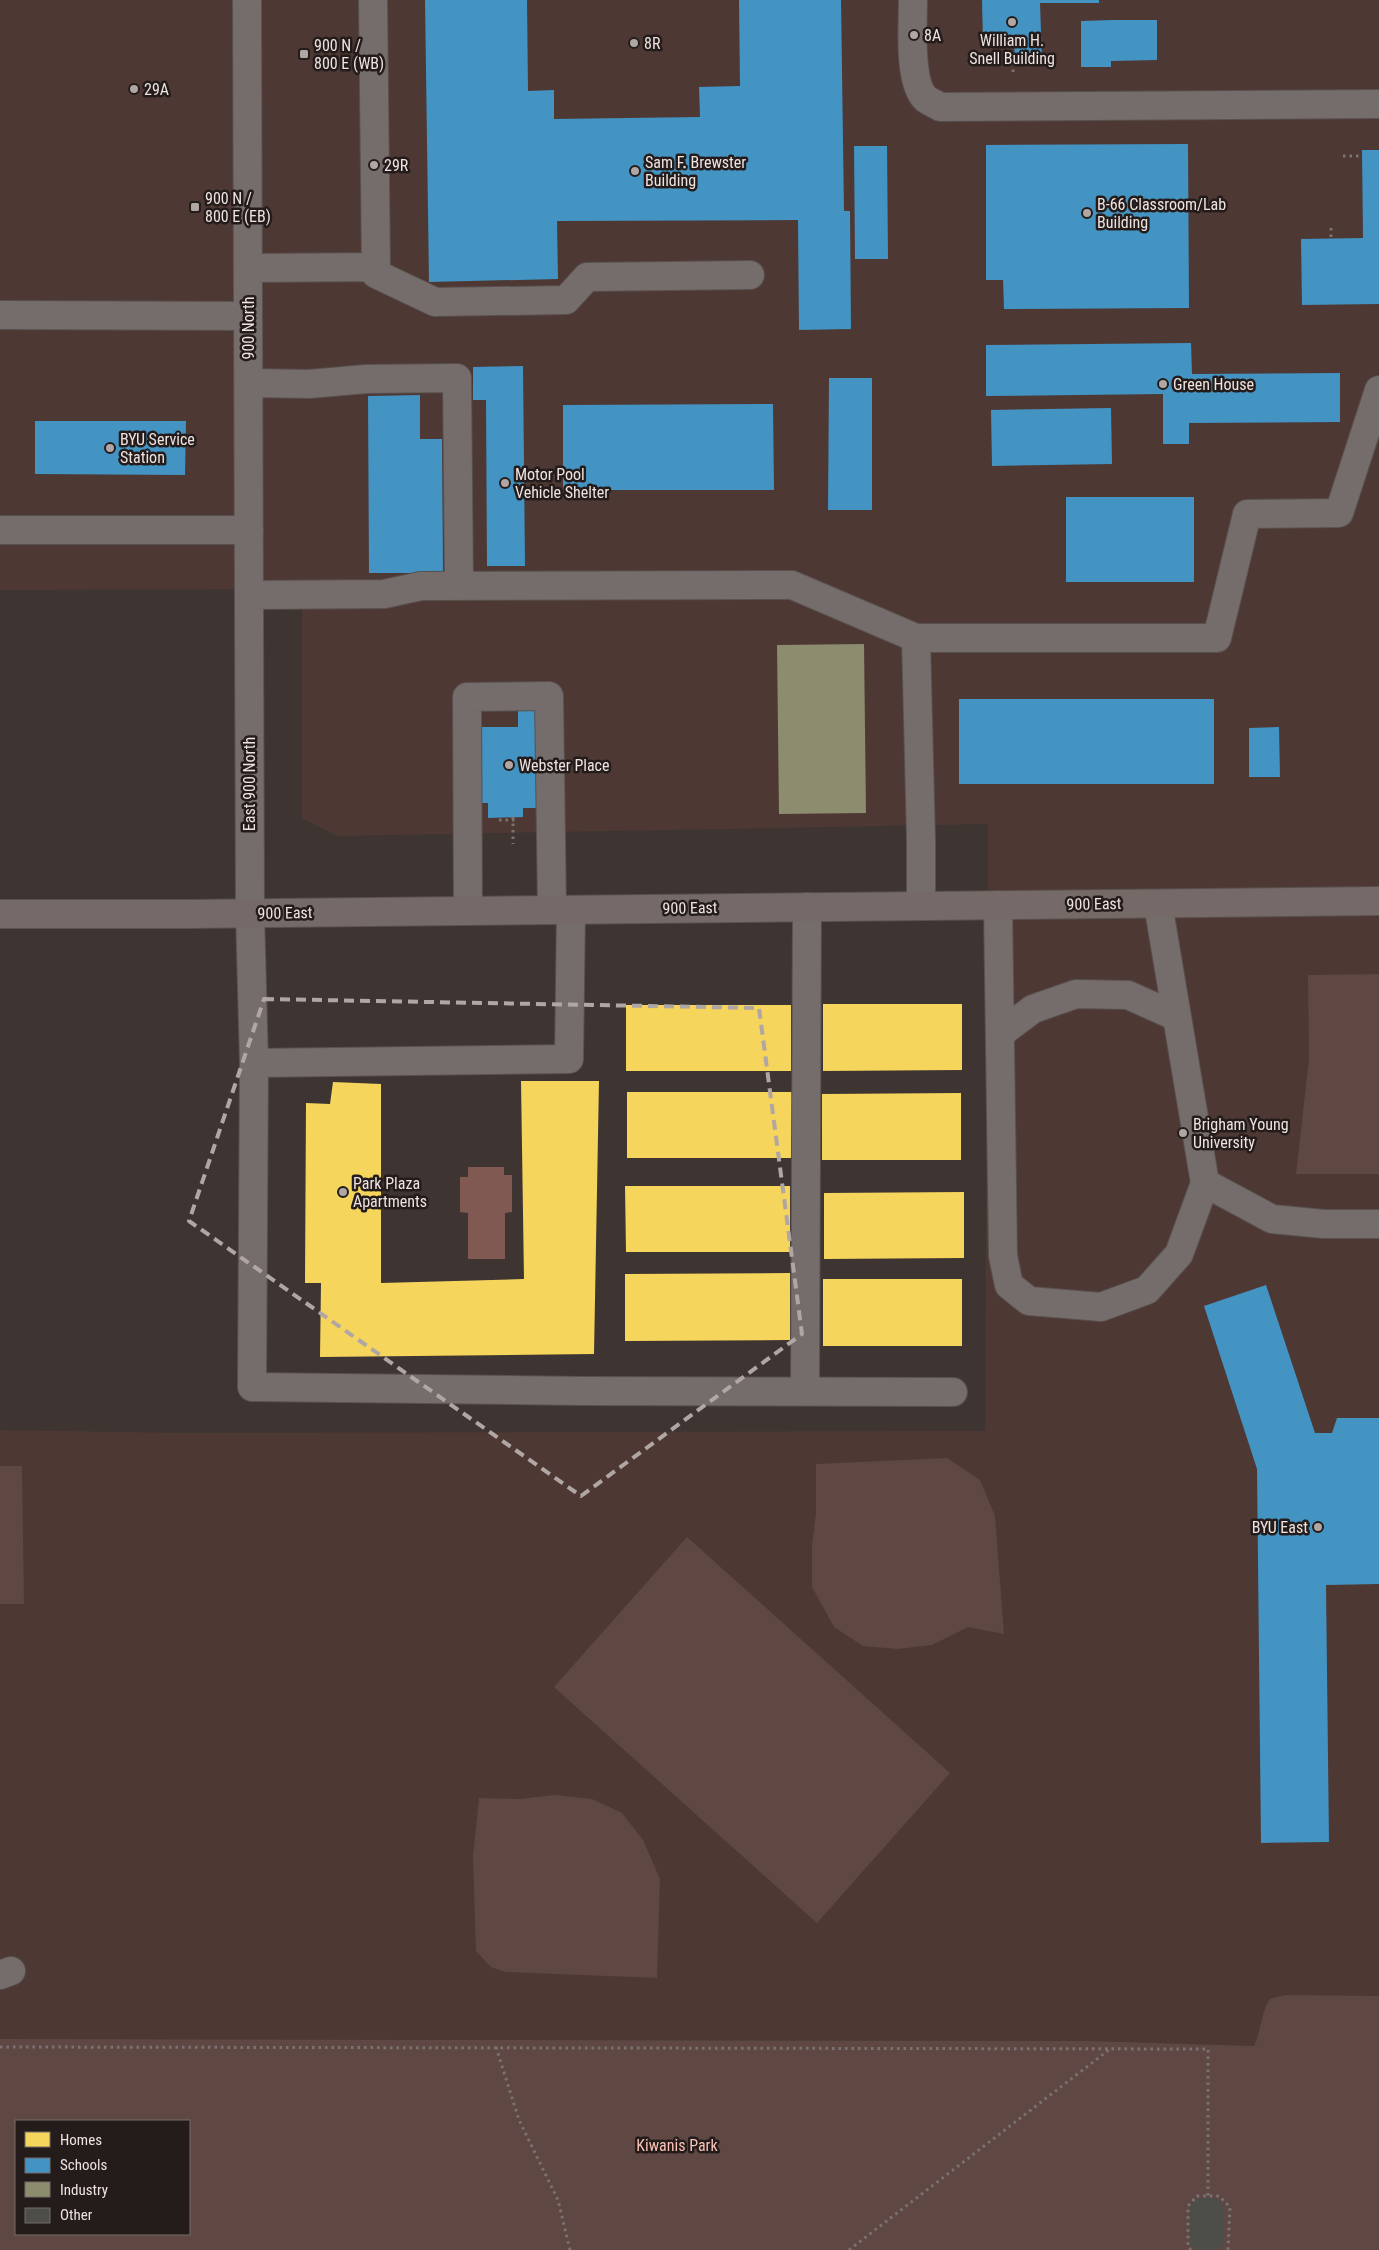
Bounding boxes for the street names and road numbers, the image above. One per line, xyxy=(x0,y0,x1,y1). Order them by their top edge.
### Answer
street label: 900 North xyxy=(239,296,258,360)
street label: East 900 North xyxy=(240,737,259,831)
street label: 900 East xyxy=(1066,894,1122,914)
street label: 900 East xyxy=(662,898,718,918)
street label: 900 East xyxy=(257,903,313,923)

